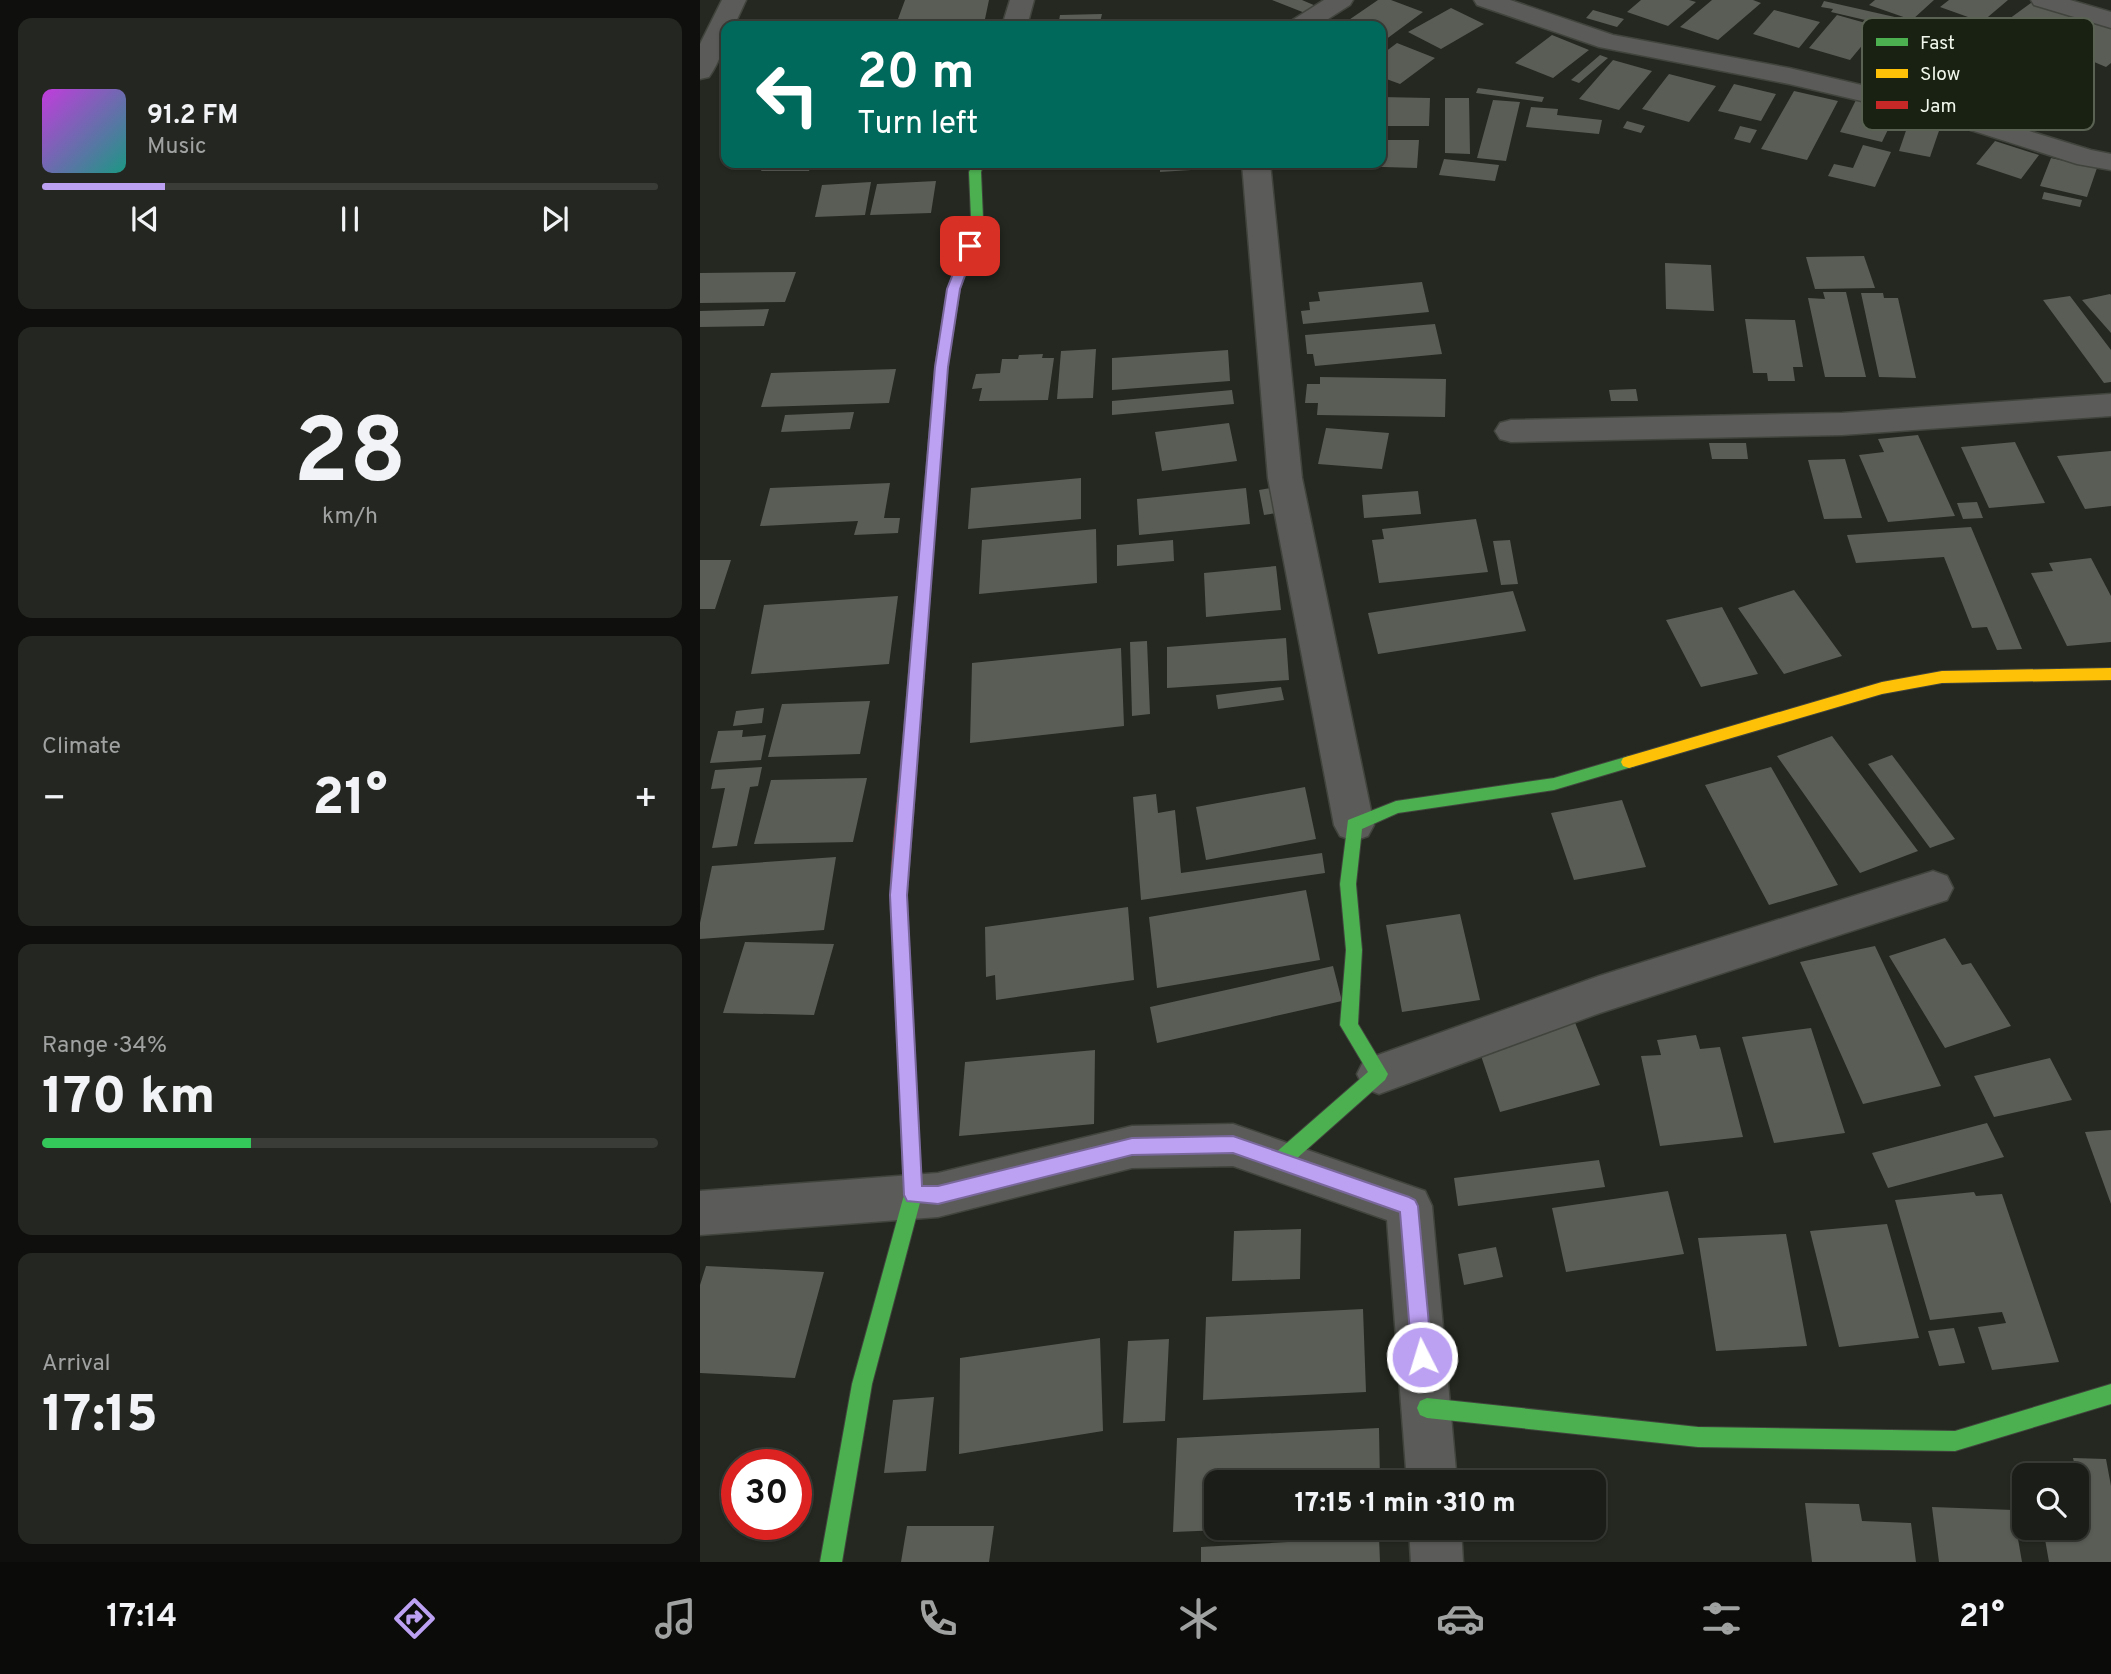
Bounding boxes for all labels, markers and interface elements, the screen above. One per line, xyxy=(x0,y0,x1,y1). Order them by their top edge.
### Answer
legend xyxy=(1862,18,2094,130)
text: Fast xyxy=(1920,32,1955,56)
text: 20 m xyxy=(857,44,974,106)
icon: left xyxy=(742,49,833,140)
text: Slow xyxy=(1920,63,1960,87)
text: Jam xyxy=(1920,95,1957,119)
text: 91.2 FM xyxy=(147,100,238,133)
text: Turn left xyxy=(857,105,978,145)
text: Music xyxy=(147,133,207,162)
icon: previous xyxy=(126,200,164,238)
icon: pause xyxy=(331,200,369,238)
icon: next xyxy=(536,200,574,238)
pin xyxy=(940,216,1000,276)
icon: arrive xyxy=(951,227,989,265)
text: 28 xyxy=(294,400,406,515)
text: km/h xyxy=(322,503,378,532)
text: Climate xyxy=(42,733,121,762)
text: 21° xyxy=(313,767,387,833)
text: − xyxy=(42,776,67,825)
text: + xyxy=(633,776,658,825)
text: Range · 34% xyxy=(42,1032,167,1061)
text: 170 km xyxy=(42,1066,215,1132)
position arrow xyxy=(1385,1320,1459,1394)
text: Arrival xyxy=(42,1350,111,1379)
text: 17:15 xyxy=(42,1384,158,1450)
speed limit sign: 30 xyxy=(721,1449,812,1540)
map controls xyxy=(2012,1463,2089,1540)
button: search xyxy=(2012,1463,2089,1540)
text: 17:15 · 1 min · 310 m xyxy=(1294,1488,1516,1521)
icon: directions xyxy=(390,1594,439,1643)
icon: music xyxy=(651,1594,700,1643)
icon: phone xyxy=(913,1594,962,1643)
icon: climate xyxy=(1174,1594,1223,1643)
icon: car xyxy=(1436,1594,1485,1643)
icon: filters xyxy=(1697,1594,1746,1643)
text: 17:14 xyxy=(106,1598,177,1638)
text: 21° xyxy=(1959,1598,2005,1638)

